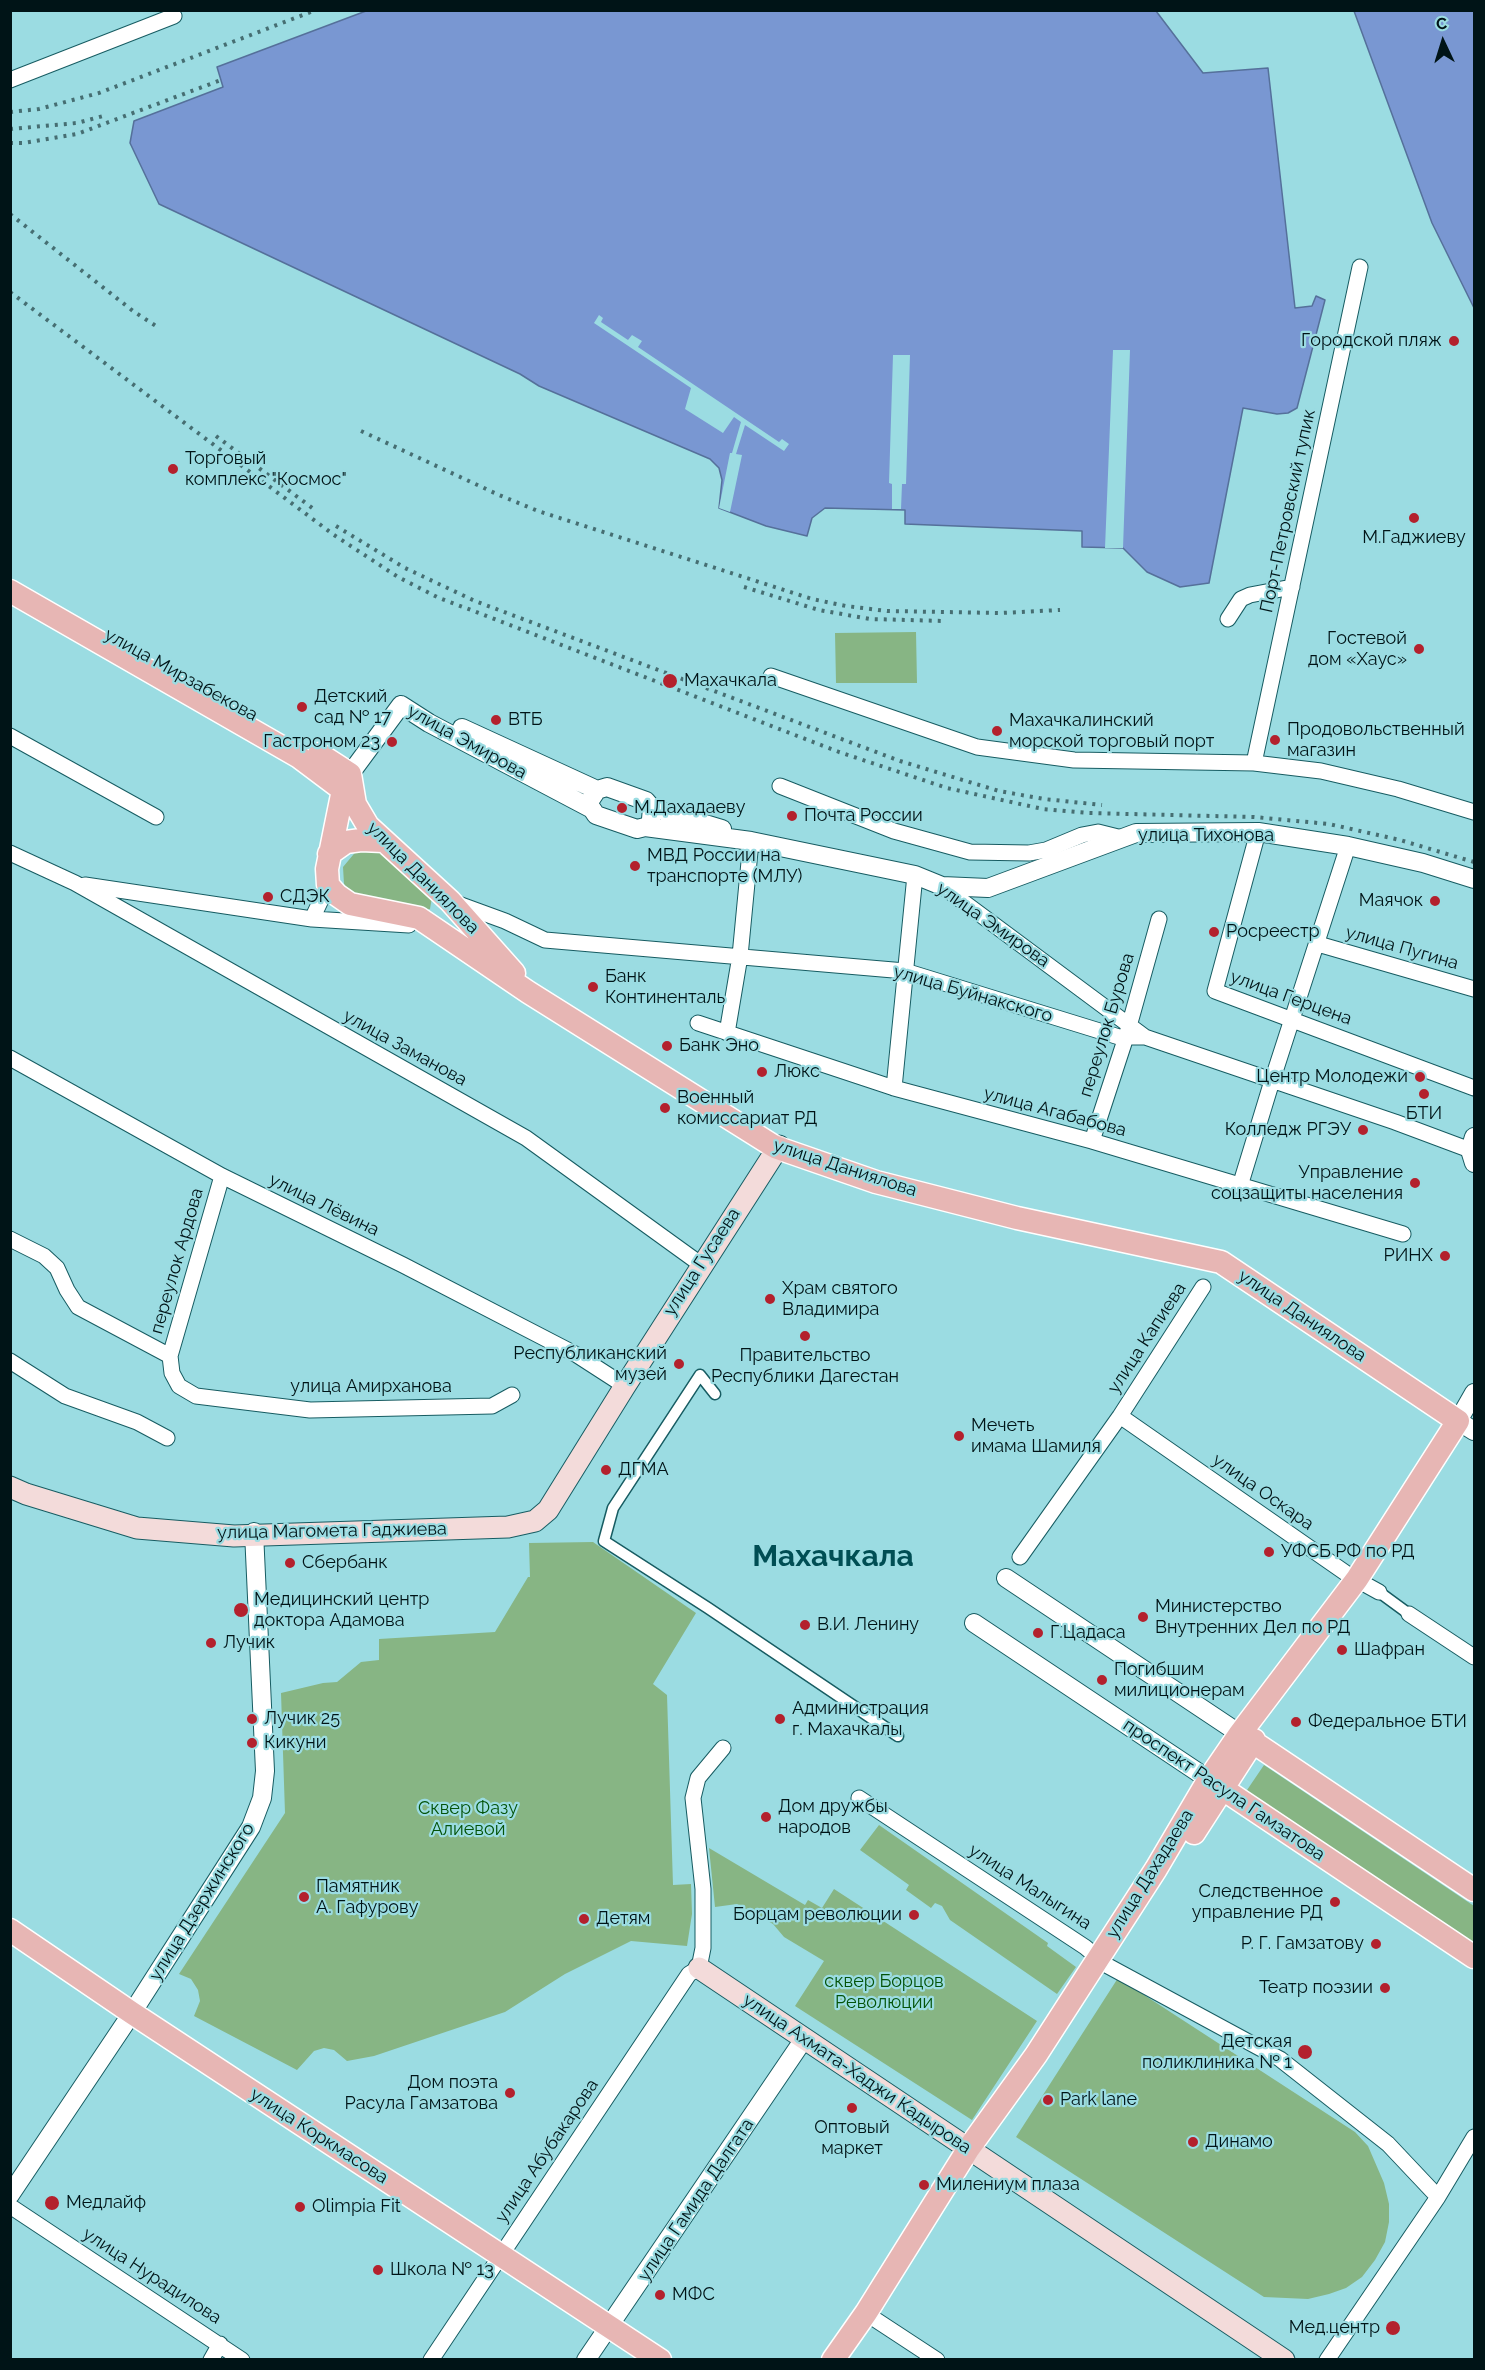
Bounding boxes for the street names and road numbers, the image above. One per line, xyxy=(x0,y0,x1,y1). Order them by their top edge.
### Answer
street label: Порт-Петровский тупик xyxy=(1256,407,1320,615)
street label: улица Мирзабекова xyxy=(101,624,261,726)
street label: улица Эмирова xyxy=(404,700,530,784)
street label: улица Даниялова xyxy=(362,817,484,939)
street label: улица Тихонова xyxy=(1138,825,1274,847)
street label: улица Эмирова xyxy=(932,878,1054,972)
street label: улица Пугина xyxy=(1343,922,1461,974)
street label: переулок Бурова xyxy=(1075,950,1139,1100)
street label: улица Буйнакского xyxy=(891,961,1055,1027)
street label: улица Герцена xyxy=(1227,966,1355,1030)
street label: улица Заманова xyxy=(339,1005,471,1091)
street label: улица Агабабова xyxy=(981,1083,1129,1141)
street label: улица Даниялова xyxy=(770,1135,920,1201)
street label: улица Лёвина xyxy=(265,1169,383,1241)
street label: переулок Ардова xyxy=(146,1186,208,1336)
street label: улица Гусаева xyxy=(659,1204,745,1320)
street label: улица Даниялова xyxy=(1234,1265,1370,1367)
street label: улица Капиева xyxy=(1103,1279,1191,1397)
street label: улица Амирханова xyxy=(290,1376,452,1398)
street label: улица Оскара xyxy=(1208,1449,1318,1535)
street label: улица Магомета Гаджиева xyxy=(217,1518,447,1544)
street label: проспект Расула Гамзатова xyxy=(1119,1714,1329,1866)
street label: улица Дахадаева xyxy=(1102,1806,1198,1942)
street label: улица Дзержинского xyxy=(145,1819,259,1985)
street label: улица Малыгина xyxy=(965,1839,1095,1935)
street label: улица Ахмата-Хаджи Кадырова xyxy=(739,1989,975,2159)
street label: улица Абубакарова xyxy=(491,2075,603,2227)
street label: улица Коркмасова xyxy=(246,2083,392,2189)
street label: улица Гамида Далгата xyxy=(633,2115,759,2285)
street label: улица Нурадилова xyxy=(79,2223,225,2329)

